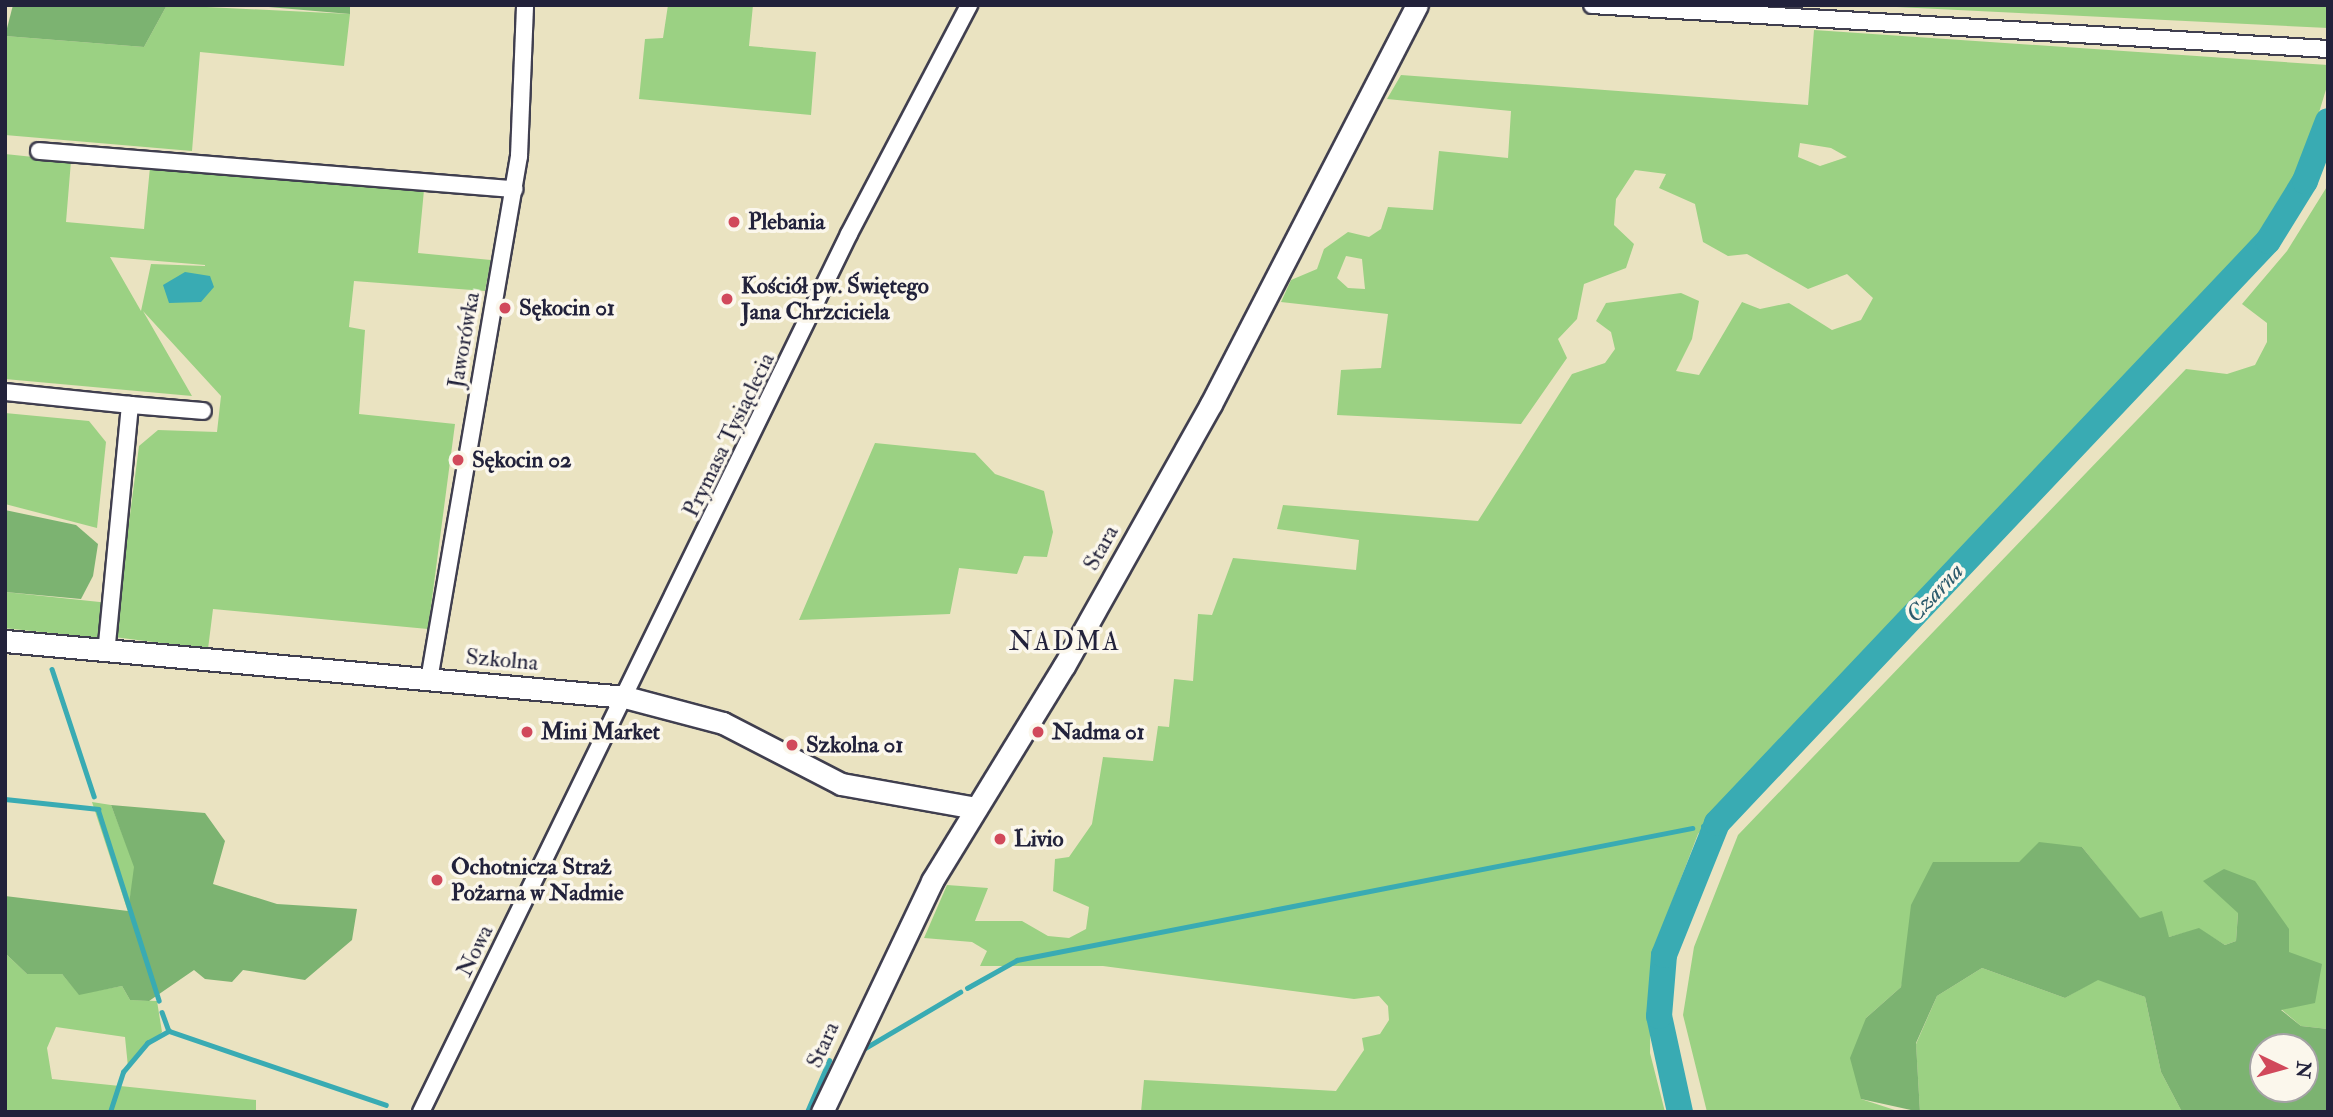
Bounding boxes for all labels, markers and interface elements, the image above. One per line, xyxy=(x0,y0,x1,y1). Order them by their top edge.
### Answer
place label: Plebania xyxy=(748,208,825,236)
marker: Plebania xyxy=(726,214,742,230)
place label: Kościół pw. Świętego Jana Chrzciciela xyxy=(741,272,929,326)
street label: Jaworówka xyxy=(442,290,486,390)
marker: Kościół pw. Świętego Jana Chrzciciela xyxy=(719,291,735,307)
place label: Sękocin 01 xyxy=(519,294,615,322)
marker: Sękocin 01 xyxy=(497,300,513,316)
street label: Prymasa Tysiąclecia xyxy=(677,348,781,522)
place label: Sękocin 02 xyxy=(472,446,572,474)
marker: Sękocin 02 xyxy=(450,452,466,468)
street label: Stara xyxy=(1077,520,1125,576)
water label: Czarna xyxy=(1900,557,1970,629)
district label: NADMA xyxy=(1010,627,1120,659)
street label: Szkolna xyxy=(465,643,539,677)
place label: Mini Market xyxy=(541,718,660,746)
place label: Nadma 01 xyxy=(1052,718,1145,746)
marker: Mini Market xyxy=(519,724,535,740)
marker: Nadma 01 xyxy=(1030,724,1046,740)
place label: Szkolna 01 xyxy=(806,731,903,759)
marker: Szkolna 01 xyxy=(784,737,800,753)
place label: Livio xyxy=(1014,825,1064,853)
marker: Livio xyxy=(992,831,1008,847)
place label: Ochotnicza Straż Pożarna w Nadmie xyxy=(451,853,623,907)
marker: Ochotnicza Straż Pożarna w Nadmie xyxy=(429,872,445,888)
street label: Nowa xyxy=(451,920,499,982)
street label: Stara xyxy=(801,1018,845,1072)
north arrow xyxy=(2249,1033,2319,1103)
text: N xyxy=(2290,1060,2316,1079)

